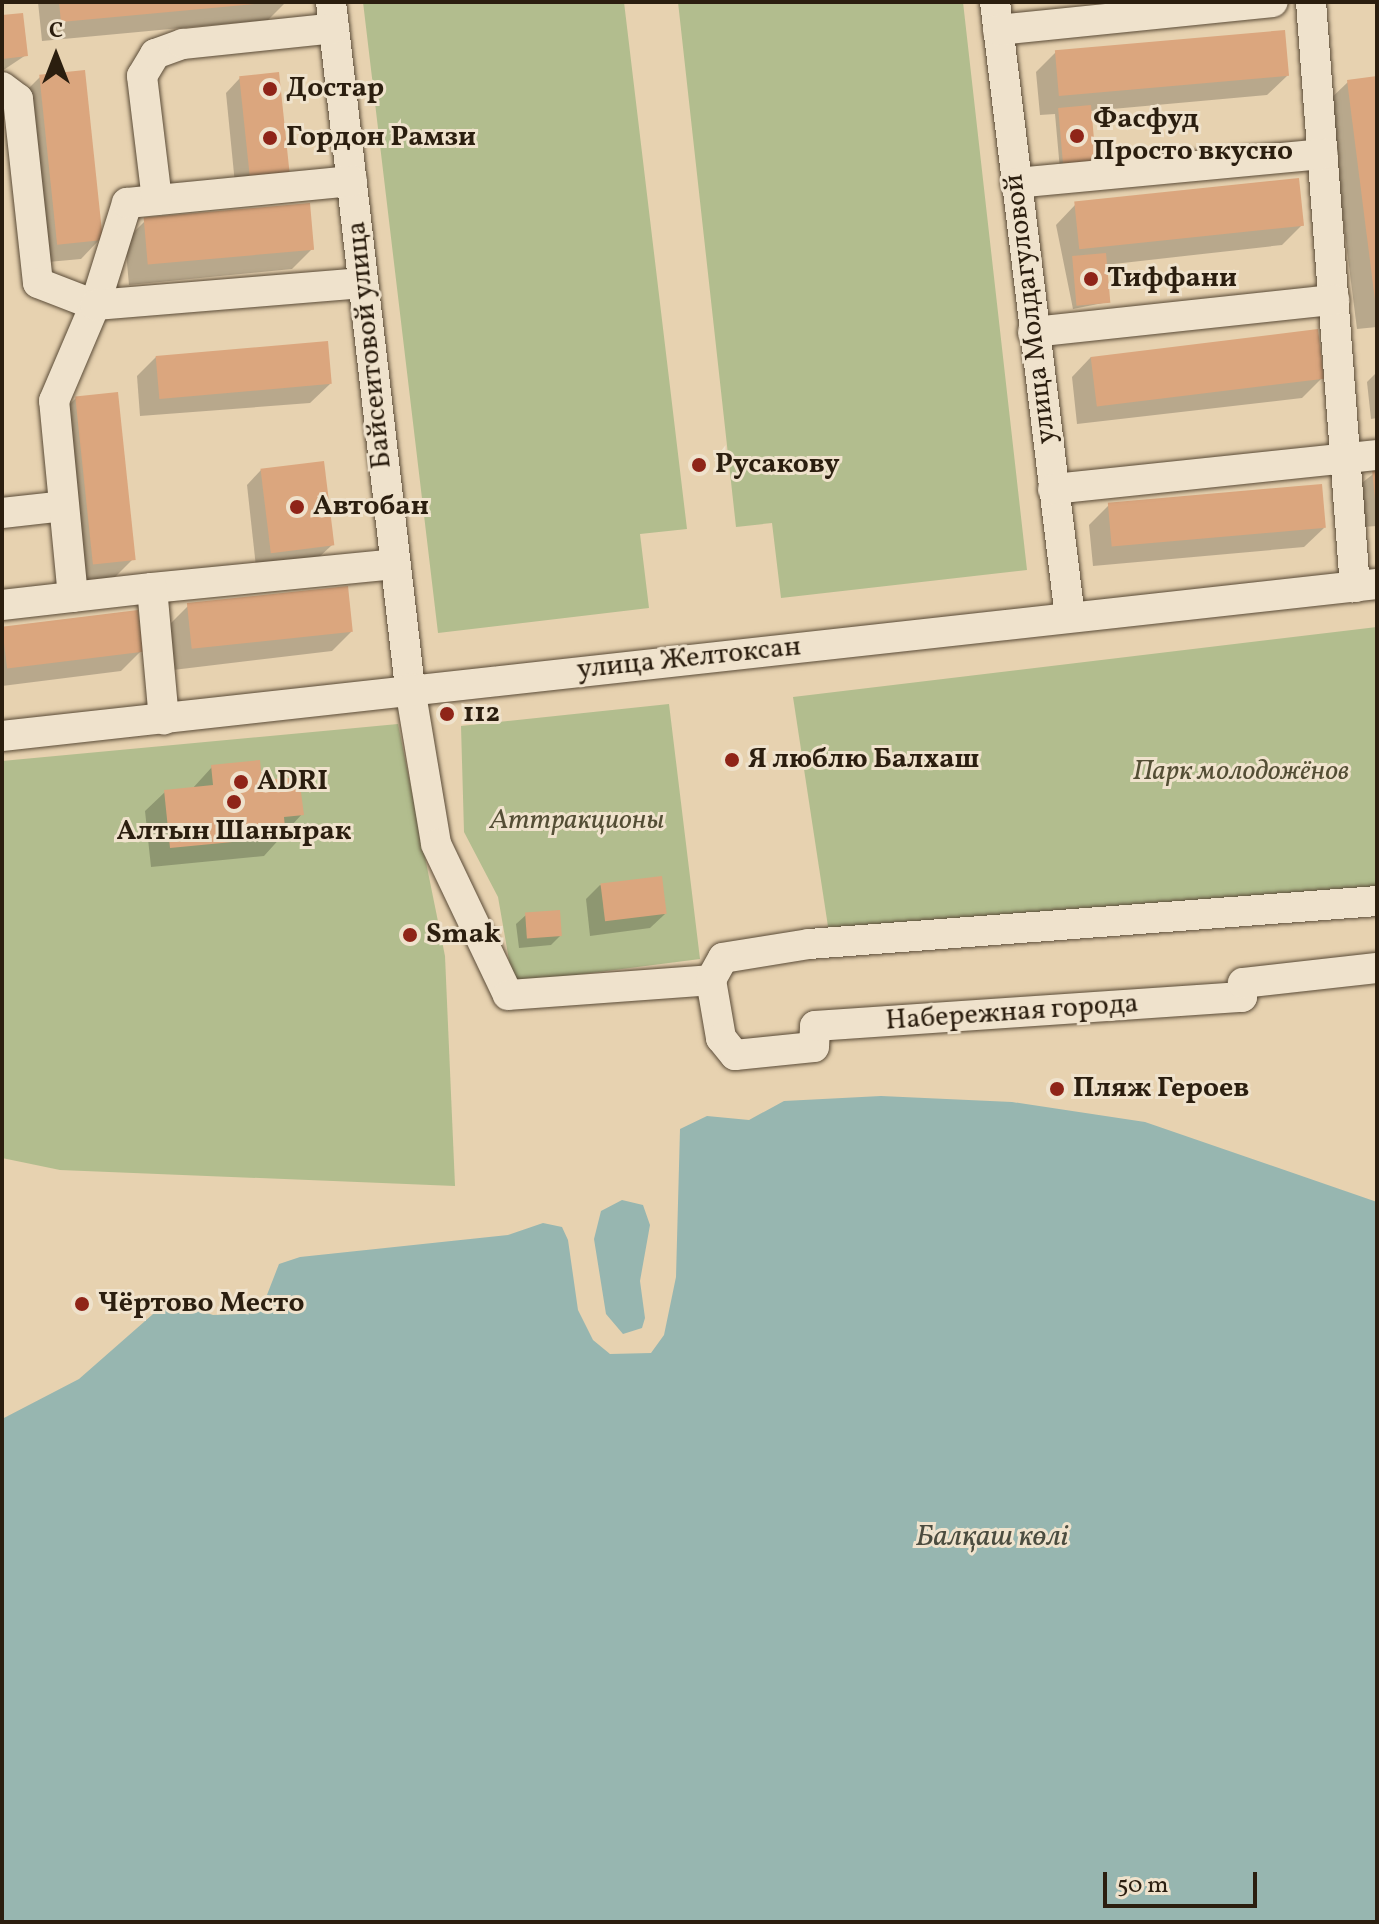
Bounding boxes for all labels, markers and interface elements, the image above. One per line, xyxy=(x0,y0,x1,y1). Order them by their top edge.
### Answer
north arrow xyxy=(16,16,96,96)
text: С xyxy=(49,16,63,47)
place label: Достар xyxy=(286,72,384,106)
marker: Достар xyxy=(261,80,279,98)
place label: Фасфуд Просто вкусно xyxy=(1093,103,1293,169)
place label: Гордон Рамзи xyxy=(286,121,476,155)
marker: Фасфуд Просто вкусно xyxy=(1068,127,1086,145)
marker: Гордон Рамзи xyxy=(261,129,279,147)
street label: улица Молдагуловой xyxy=(998,172,1064,446)
street label: Байсеитовой улица xyxy=(340,219,400,471)
place label: Тиффани xyxy=(1107,262,1237,296)
marker: Тиффани xyxy=(1082,270,1100,288)
place label: Русакову xyxy=(715,448,840,482)
marker: Русакову xyxy=(690,456,708,474)
place label: Автобан xyxy=(313,490,429,524)
marker: Автобан xyxy=(288,498,306,516)
street label: улица Желтоксан xyxy=(575,631,803,687)
place label: 112 xyxy=(463,697,500,731)
marker: 112 xyxy=(438,705,456,723)
place label: Я люблю Балхаш xyxy=(748,743,979,777)
marker: Я люблю Балхаш xyxy=(723,751,741,769)
park label: Парк молодожёнов xyxy=(1133,755,1349,789)
place label: ADRI xyxy=(257,765,328,799)
marker: ADRI xyxy=(232,773,250,791)
marker: Алтын Шанырак xyxy=(225,793,243,811)
park label: Аттракционы xyxy=(490,804,664,838)
place label: Алтын Шанырак xyxy=(117,815,351,849)
place label: Smak xyxy=(426,918,501,952)
marker: Smak xyxy=(401,926,419,944)
street label: Набережная города xyxy=(884,987,1140,1039)
place label: Пляж Героев xyxy=(1073,1072,1249,1106)
marker: Пляж Героев xyxy=(1048,1080,1066,1098)
place label: Чёртово Место xyxy=(98,1287,305,1321)
marker: Чёртово Место xyxy=(73,1295,91,1313)
water label: Балқаш көлі xyxy=(916,1519,1068,1555)
scale bar xyxy=(1107,1856,1261,1906)
text: 50 m xyxy=(1117,1869,1169,1903)

